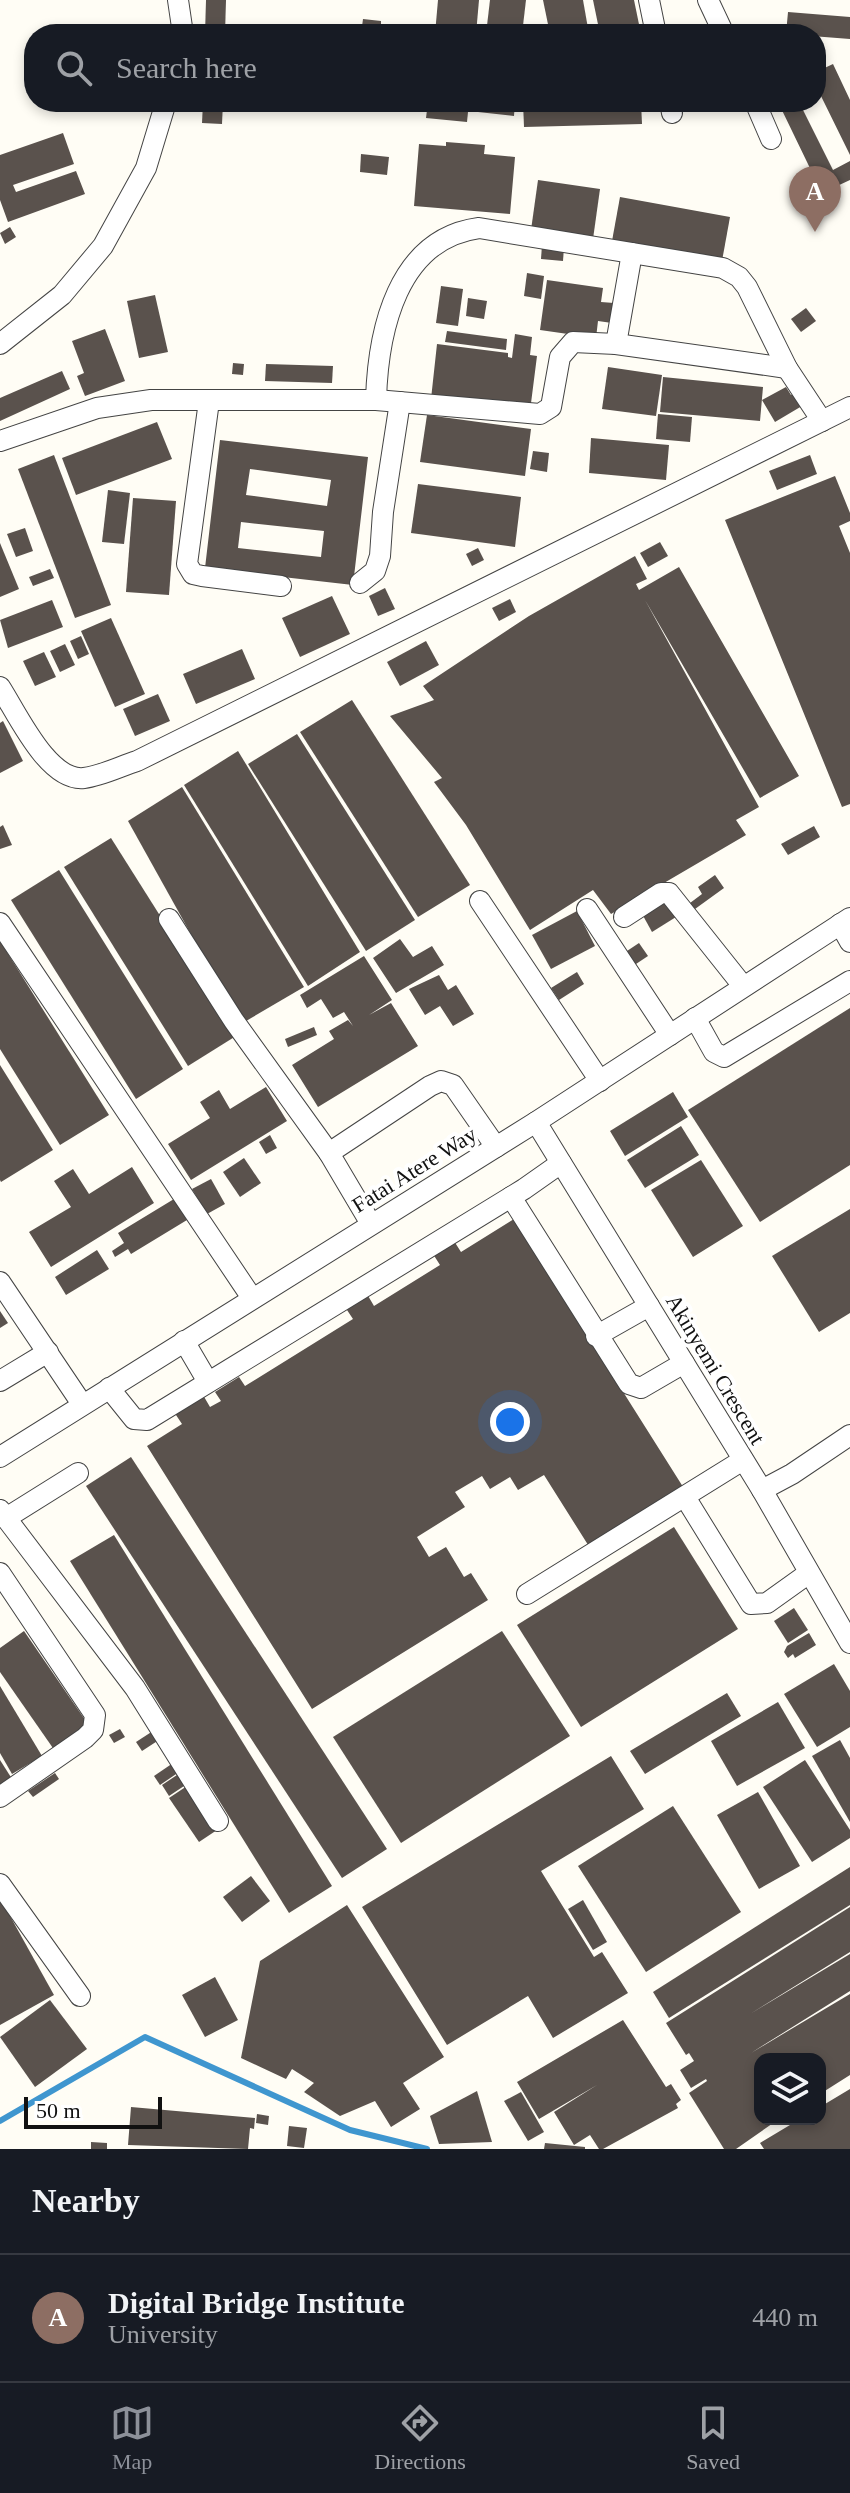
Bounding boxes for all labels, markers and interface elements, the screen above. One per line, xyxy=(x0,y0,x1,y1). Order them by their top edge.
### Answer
search box xyxy=(24,24,826,112)
icon: search xyxy=(52,46,96,90)
text: Search here xyxy=(116,51,257,84)
pin: A xyxy=(789,166,841,232)
street label: Fatai Atere Way xyxy=(347,1121,481,1218)
street label: Akinyemi Crescent xyxy=(661,1290,770,1449)
your location xyxy=(490,1402,530,1442)
map controls xyxy=(754,2053,826,2125)
button: layers xyxy=(754,2053,826,2125)
scale bar xyxy=(24,2093,162,2129)
text: 50 m xyxy=(36,2098,81,2123)
text: Nearby xyxy=(32,2182,140,2219)
text: Digital Bridge Institute xyxy=(108,2286,405,2319)
text: A xyxy=(49,2303,67,2332)
text: 440 m xyxy=(752,2303,818,2332)
text: University xyxy=(108,2320,218,2349)
tab: Map xyxy=(110,2401,154,2475)
tab: Directions xyxy=(374,2401,466,2475)
tab: Saved xyxy=(686,2401,740,2475)

